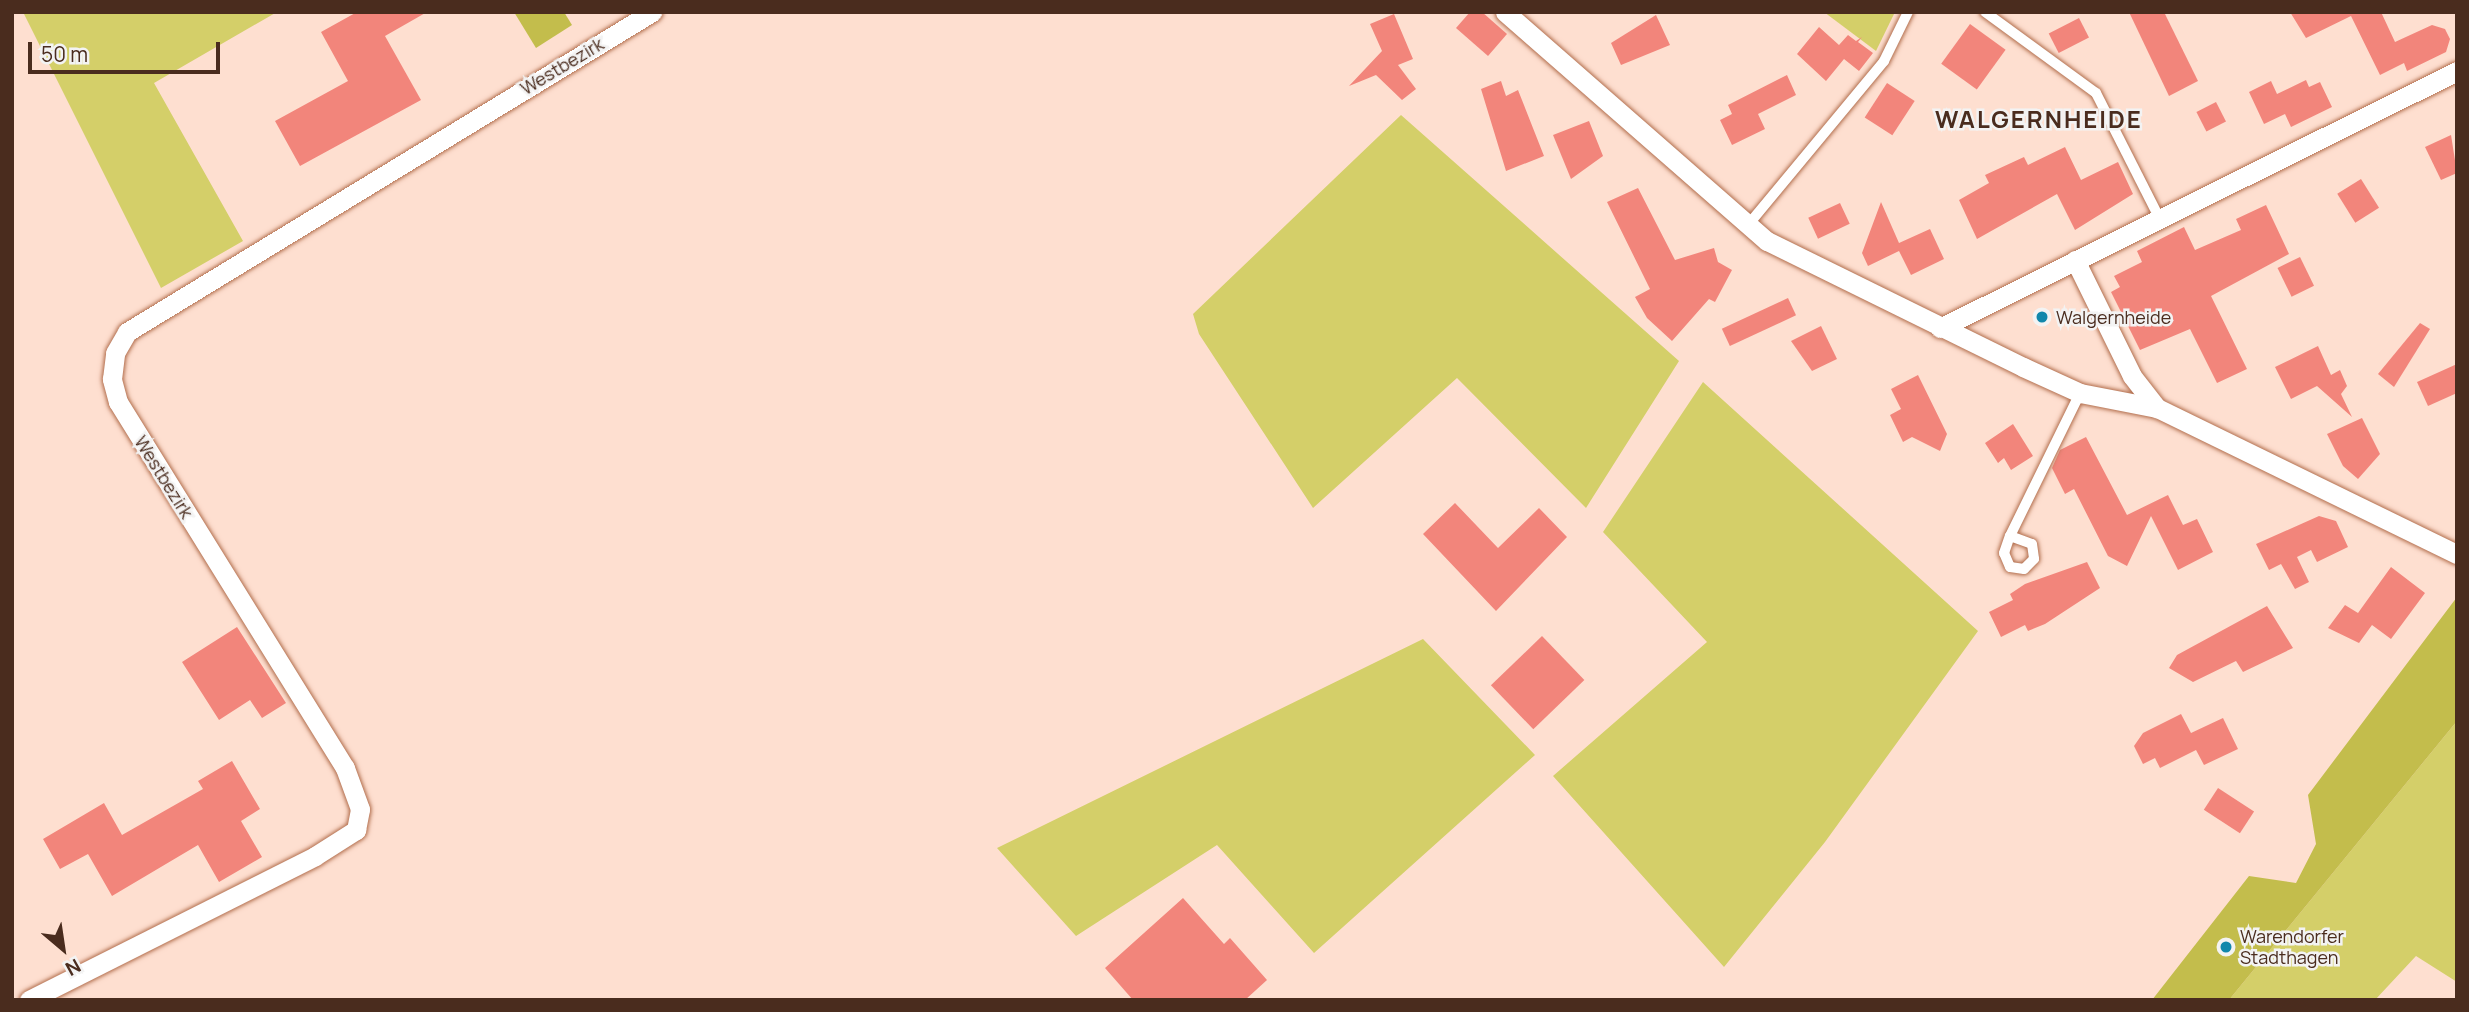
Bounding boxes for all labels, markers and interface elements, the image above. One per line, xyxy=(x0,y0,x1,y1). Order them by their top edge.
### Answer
scale bar xyxy=(32,28,224,72)
street label: Westbezirk xyxy=(516,33,608,99)
text: 50 m xyxy=(41,40,88,68)
district label: WALGERNHEIDE xyxy=(1937,105,2141,133)
place label: Walgernheide xyxy=(2056,306,2171,328)
marker: Walgernheide xyxy=(2034,309,2050,325)
street label: Westbezirk xyxy=(130,432,198,522)
north arrow xyxy=(28,914,98,984)
place label: Warendorfer Stadthagen xyxy=(2240,926,2344,968)
marker: Warendorfer Stadthagen xyxy=(2218,939,2234,955)
text: N xyxy=(61,953,85,982)

